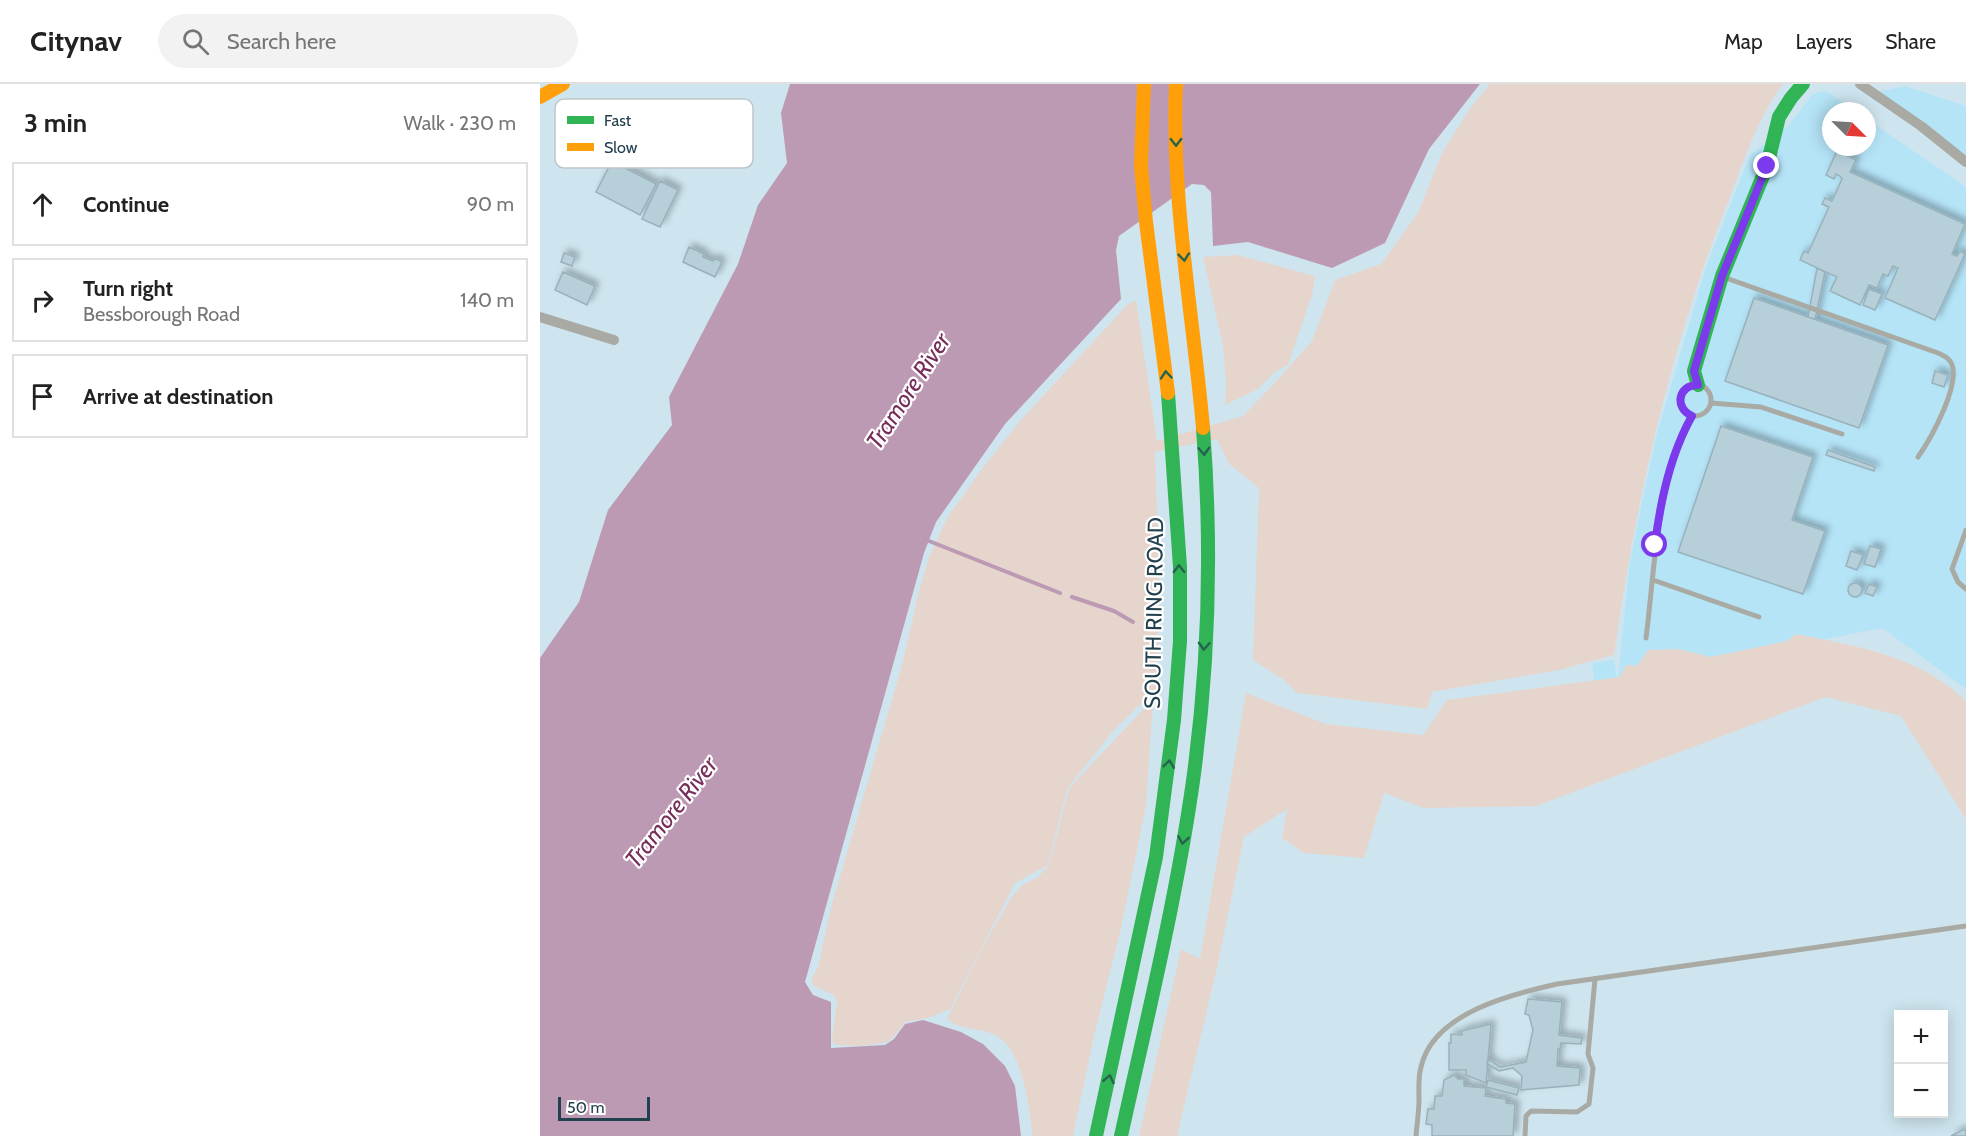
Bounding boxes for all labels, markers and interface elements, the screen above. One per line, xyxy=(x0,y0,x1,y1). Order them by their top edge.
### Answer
search box xyxy=(158,14,578,68)
text: Citynav xyxy=(30,24,122,58)
icon: search xyxy=(179,25,212,58)
text: Search here xyxy=(227,28,336,55)
text: Map xyxy=(1724,29,1763,54)
text: Layers xyxy=(1796,29,1852,54)
text: Share xyxy=(1885,29,1936,54)
legend xyxy=(555,99,753,168)
north arrow xyxy=(1822,102,1876,156)
text: 3 min xyxy=(24,107,87,139)
text: Walk · 230 m xyxy=(404,111,516,135)
text: Fast xyxy=(604,111,632,130)
one-way arrow xyxy=(1169,137,1182,146)
text: Slow xyxy=(604,138,638,157)
route end xyxy=(1753,152,1779,178)
icon: ahead xyxy=(26,188,59,221)
text: Continue xyxy=(83,191,169,218)
text: 90 m xyxy=(467,192,514,216)
one-way arrow xyxy=(1178,253,1190,262)
text: Turn right xyxy=(83,275,173,302)
icon: right xyxy=(26,284,59,317)
text: 140 m xyxy=(460,288,514,312)
text: Bessborough Road xyxy=(83,302,240,326)
water label: Tramore River xyxy=(860,326,957,455)
one-way arrow xyxy=(1160,370,1173,379)
icon: arrive xyxy=(26,380,59,413)
text: Arrive at destination xyxy=(83,383,273,410)
one-way arrow xyxy=(1197,447,1210,456)
street label: SOUTH RING ROAD xyxy=(1139,517,1169,709)
route start xyxy=(1641,531,1667,557)
one-way arrow xyxy=(1173,565,1186,574)
one-way arrow xyxy=(1197,642,1210,651)
water label: Tramore River xyxy=(619,749,724,873)
one-way arrow xyxy=(1163,759,1175,768)
one-way arrow xyxy=(1178,835,1190,845)
map controls xyxy=(1894,1010,1948,1118)
button: + xyxy=(1894,1010,1948,1064)
button: − xyxy=(1894,1064,1948,1118)
one-way arrow xyxy=(1102,1074,1115,1084)
scale bar xyxy=(558,1094,650,1122)
text: 50 m xyxy=(567,1098,604,1117)

